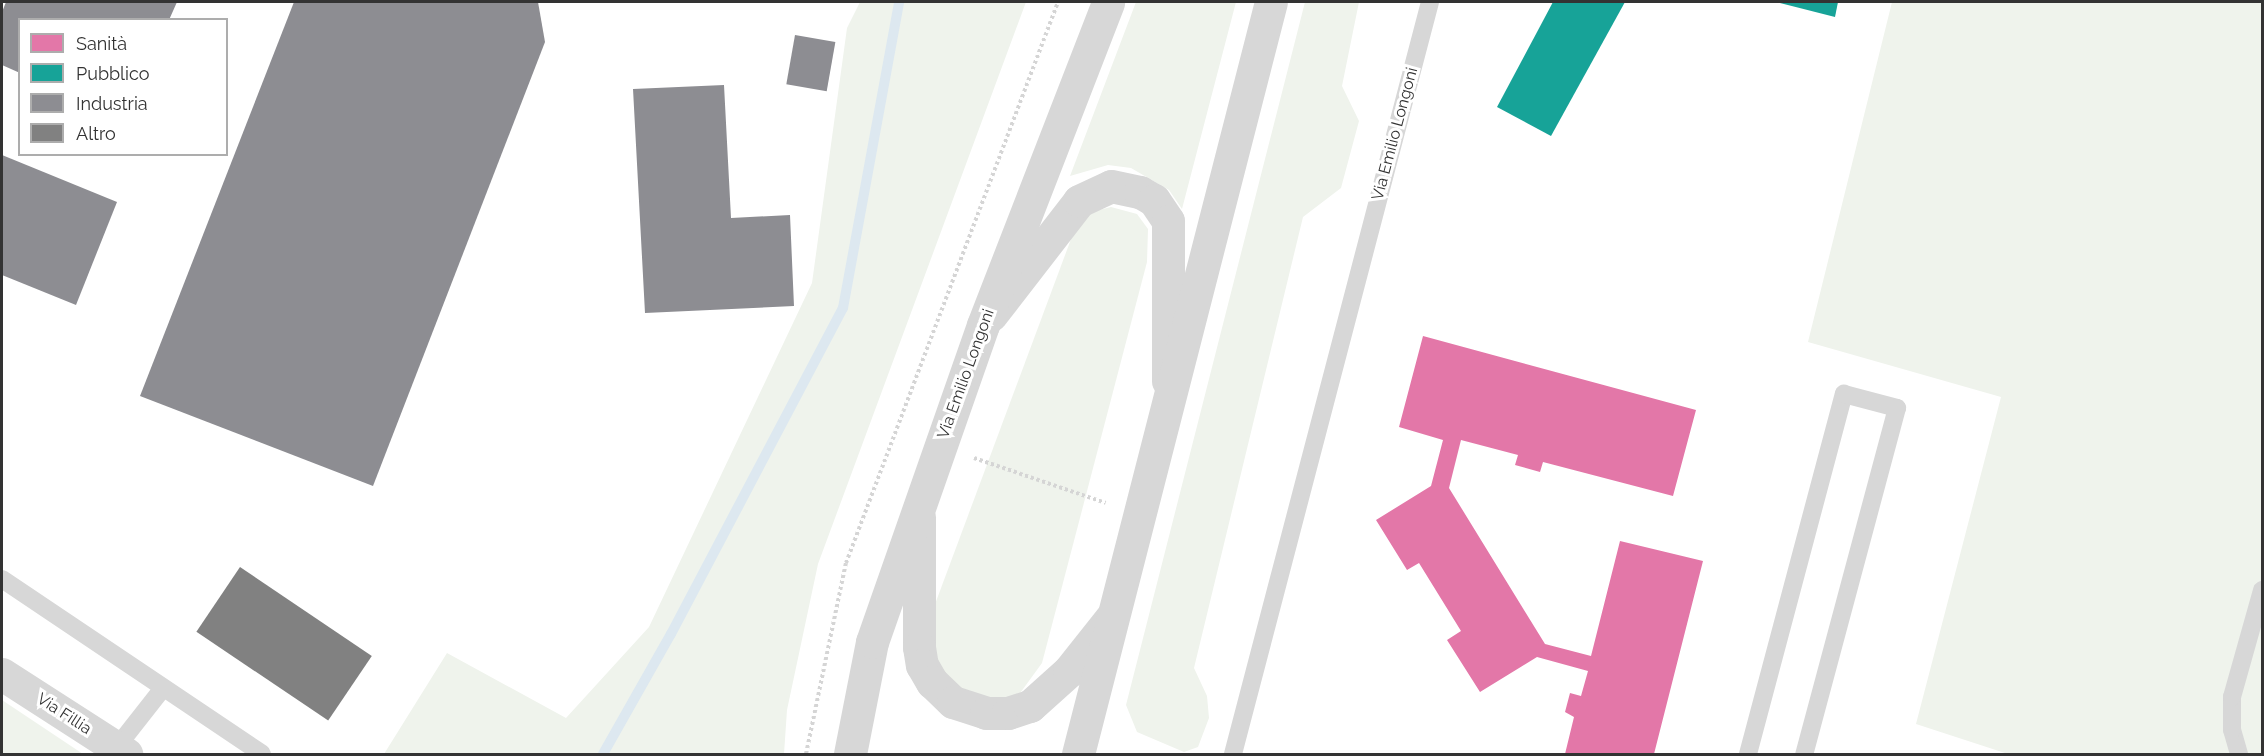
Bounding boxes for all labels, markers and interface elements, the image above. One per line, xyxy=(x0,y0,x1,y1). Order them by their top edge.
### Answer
legend xyxy=(18,18,228,156)
text: Sanità xyxy=(76,33,127,54)
text: Pubblico xyxy=(76,63,149,84)
street label: Via Emilio Longoni xyxy=(1368,66,1422,202)
text: Industria xyxy=(76,93,148,114)
text: Altro xyxy=(76,123,116,144)
street label: Via Emilio Longoni xyxy=(934,307,998,441)
street label: Via Fillia xyxy=(33,689,95,739)

